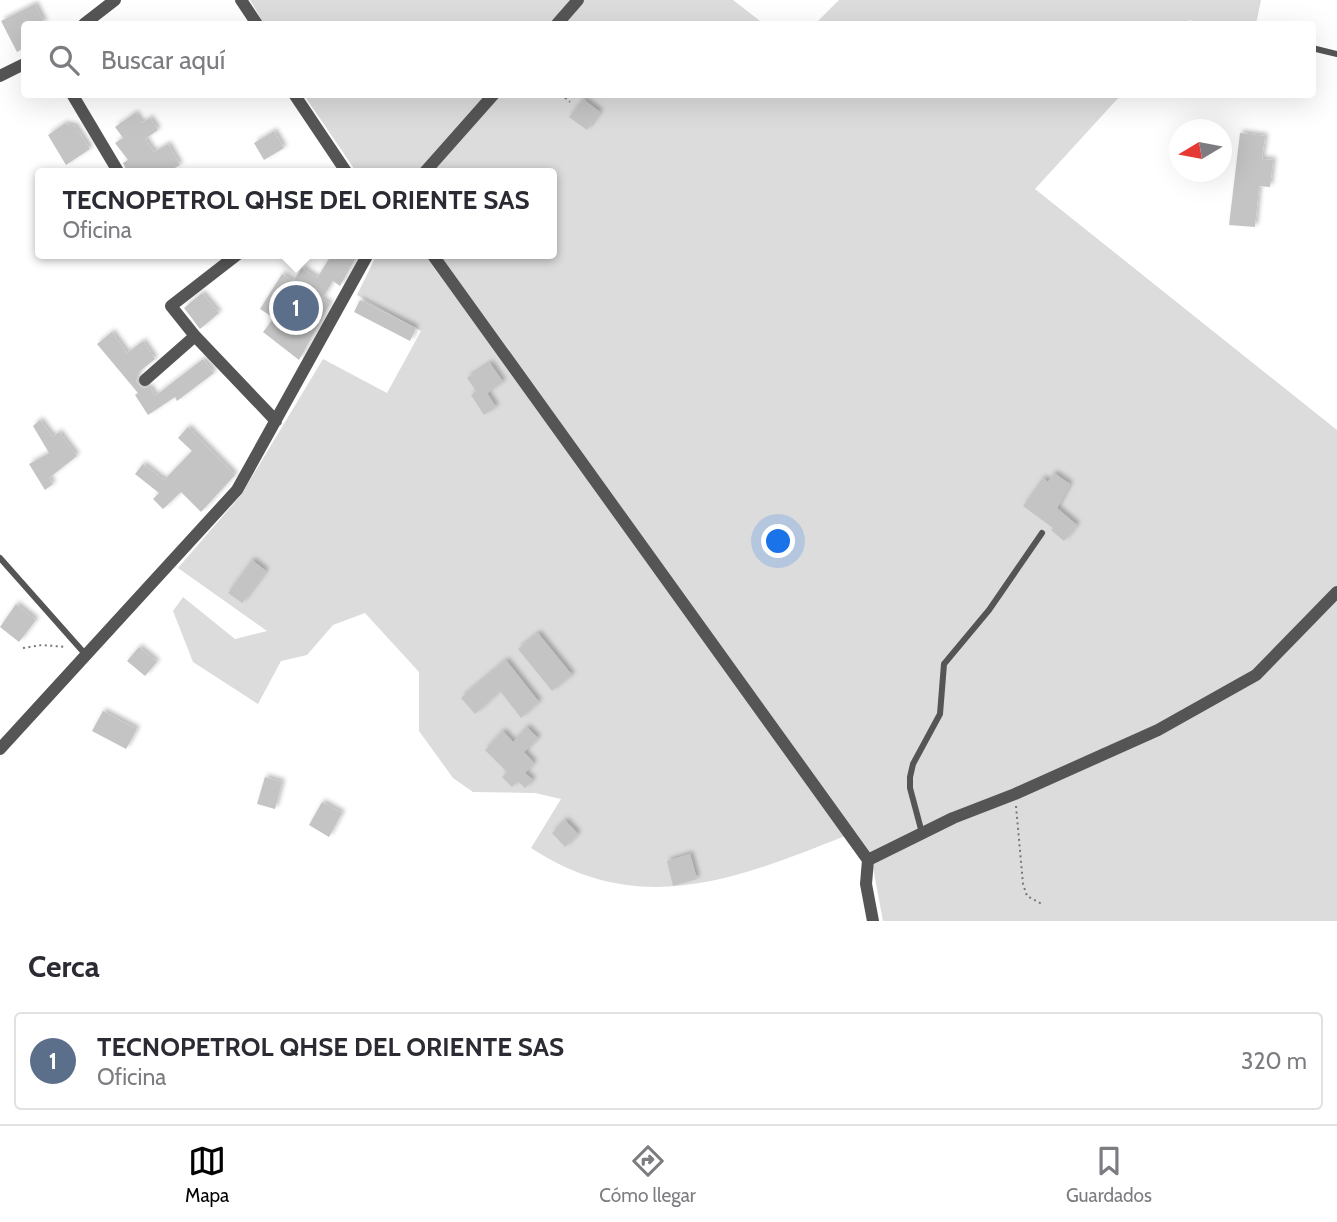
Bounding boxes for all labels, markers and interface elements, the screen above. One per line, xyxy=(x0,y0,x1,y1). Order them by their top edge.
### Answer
search box xyxy=(21,21,1316,98)
icon: search xyxy=(45,41,83,79)
text: Buscar aquí xyxy=(101,44,225,76)
north arrow xyxy=(1169,119,1232,182)
popup xyxy=(35,168,557,259)
text: TECNOPETROL QHSE DEL ORIENTE SAS xyxy=(62,184,530,216)
text: Oficina xyxy=(62,216,132,244)
pin: 1 xyxy=(273,282,319,334)
your location xyxy=(761,524,795,558)
text: Cerca xyxy=(28,948,100,985)
text: TECNOPETROL QHSE DEL ORIENTE SAS xyxy=(97,1031,564,1063)
text: 1 xyxy=(49,1047,57,1075)
text: 320 m xyxy=(1241,1047,1307,1075)
text: Oficina xyxy=(97,1063,166,1091)
tab: Mapa xyxy=(185,1142,229,1207)
tab: Cómo llegar xyxy=(599,1142,696,1207)
tab: Guardados xyxy=(1066,1142,1152,1207)

